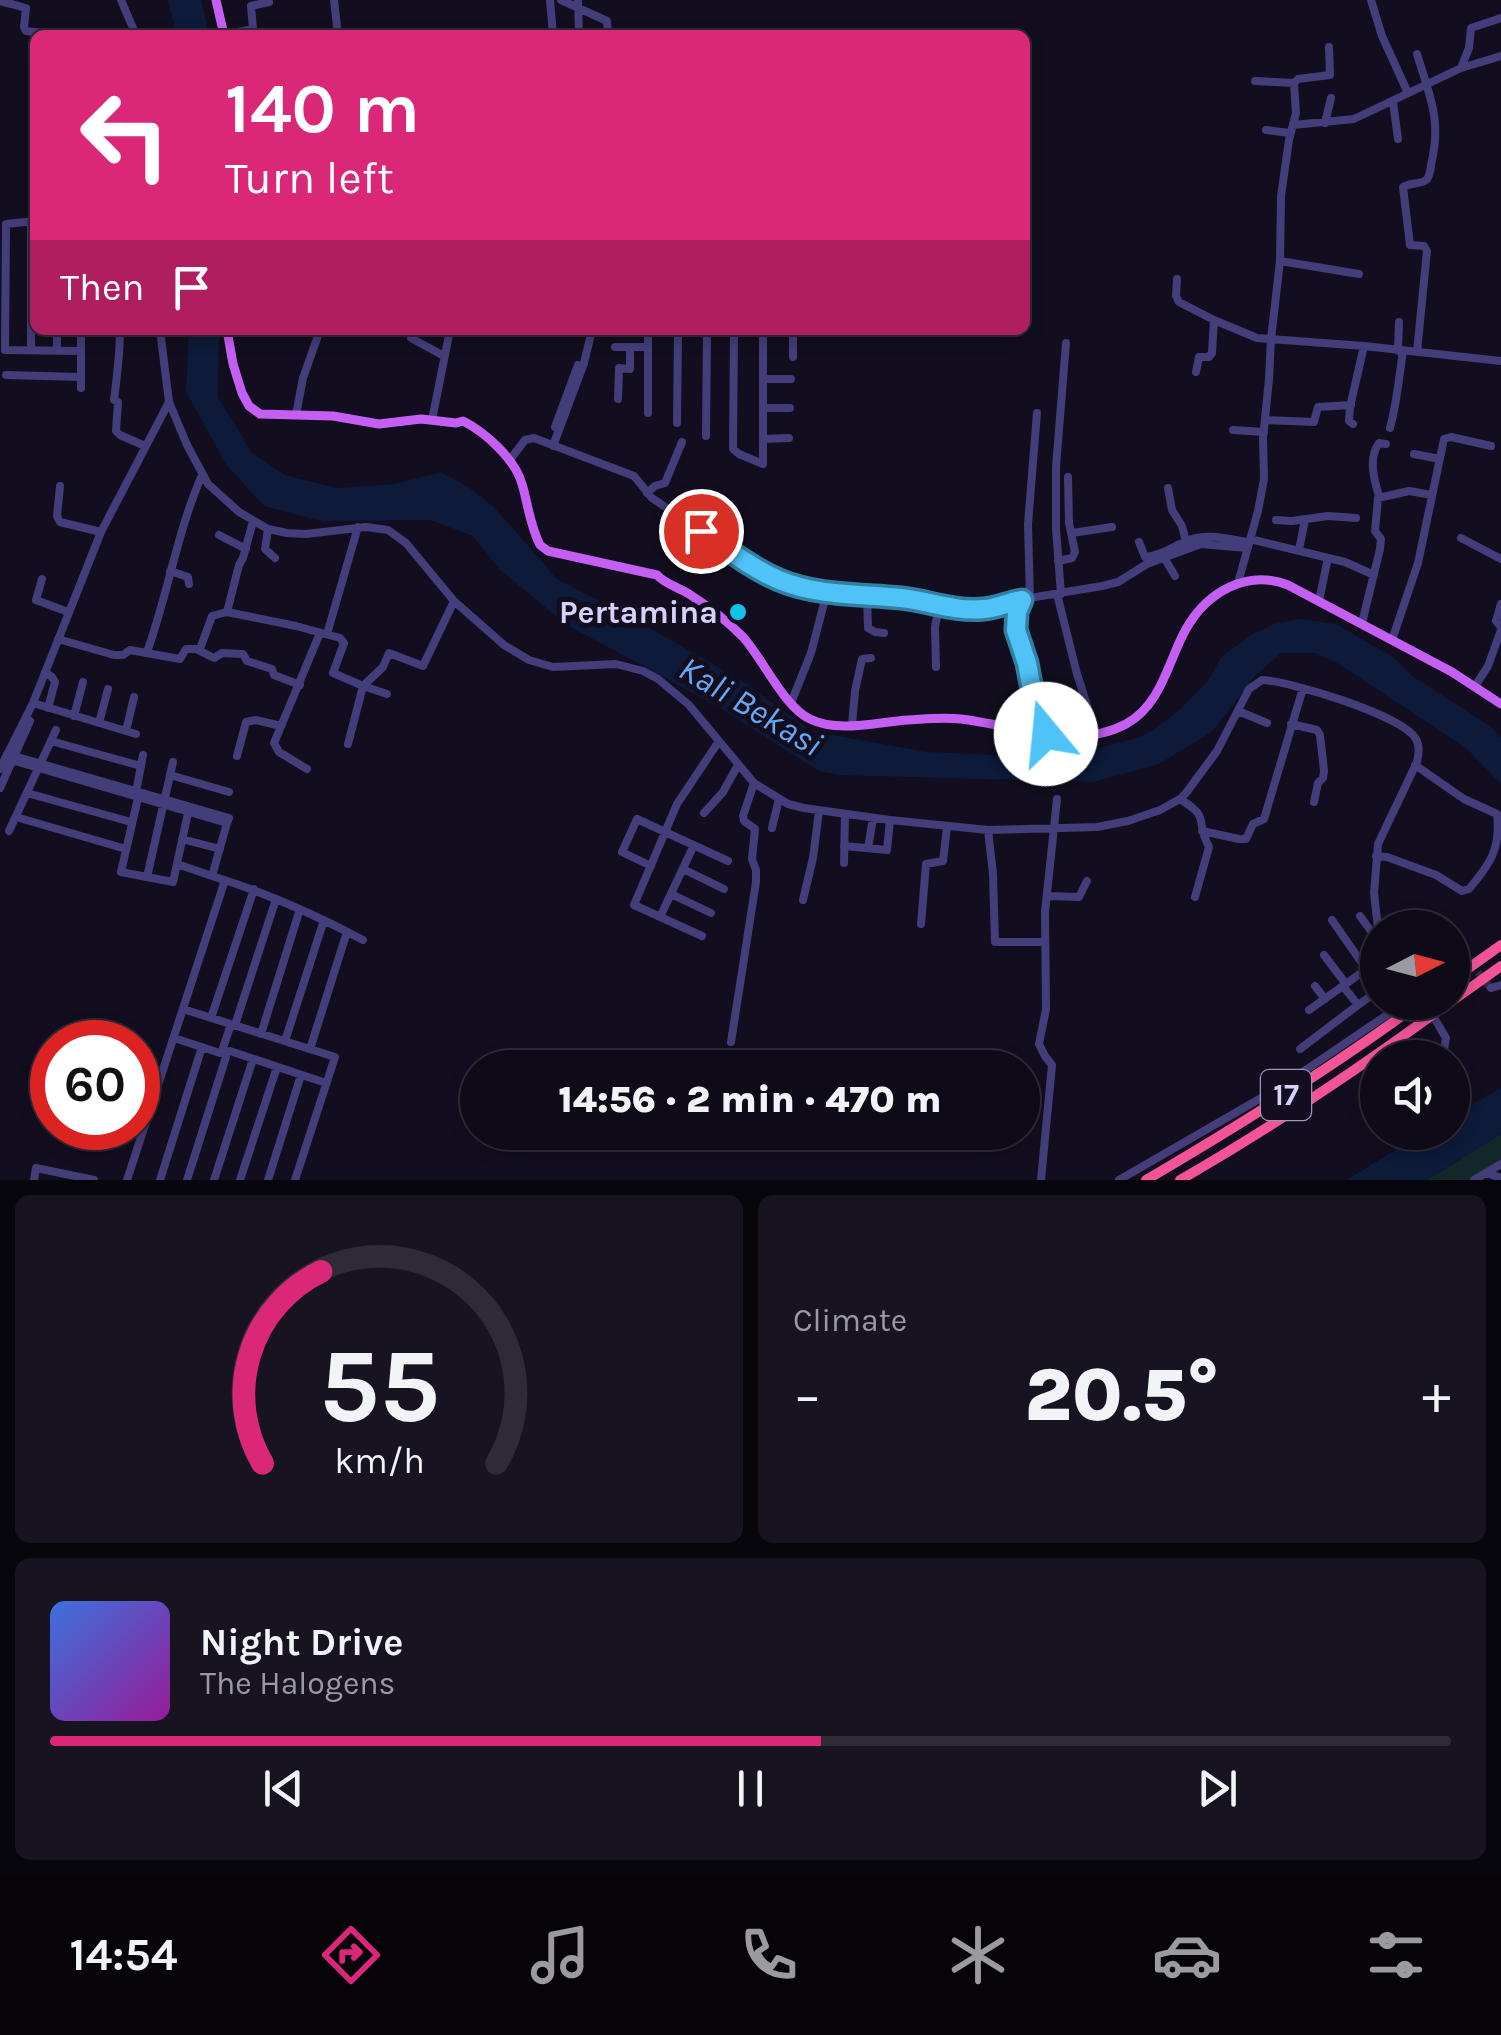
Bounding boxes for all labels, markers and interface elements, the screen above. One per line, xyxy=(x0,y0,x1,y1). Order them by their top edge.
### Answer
text: 140 m xyxy=(225,68,420,150)
icon: left xyxy=(60,70,190,200)
text: Turn left xyxy=(225,152,394,204)
icon: arrive xyxy=(164,260,219,315)
text: Then xyxy=(60,265,144,310)
pin xyxy=(659,489,744,574)
icon: arrive xyxy=(674,504,729,559)
place label: Pertamina xyxy=(559,594,718,631)
marker: Pertamina xyxy=(727,601,749,623)
water label: Kali Bekasi xyxy=(672,648,830,765)
position arrow xyxy=(994,682,1098,786)
north arrow xyxy=(1360,910,1470,1020)
map controls xyxy=(1360,910,1470,1150)
speed limit sign: 60 xyxy=(30,1020,160,1150)
button: sound xyxy=(1360,1040,1470,1150)
road number: 17 xyxy=(1261,1070,1311,1120)
text: 14:56 · 2 min · 470 m xyxy=(558,1077,942,1122)
text: Climate xyxy=(793,1302,907,1339)
text: 55 xyxy=(318,1326,440,1447)
text: 20.5° xyxy=(1025,1351,1219,1439)
text: − xyxy=(793,1363,822,1427)
text: + xyxy=(1422,1363,1451,1427)
text: km/h xyxy=(334,1440,424,1482)
text: Night Drive xyxy=(200,1620,403,1665)
text: The Halogens xyxy=(200,1665,395,1702)
icon: previous xyxy=(256,1761,311,1816)
icon: pause xyxy=(723,1761,778,1816)
icon: next xyxy=(1190,1761,1245,1816)
icon: directions xyxy=(316,1920,386,1990)
icon: music xyxy=(525,1920,595,1990)
icon: phone xyxy=(734,1920,804,1990)
icon: climate xyxy=(943,1920,1013,1990)
icon: car xyxy=(1152,1920,1222,1990)
icon: filters xyxy=(1361,1920,1431,1990)
text: 14:54 xyxy=(70,1929,177,1981)

